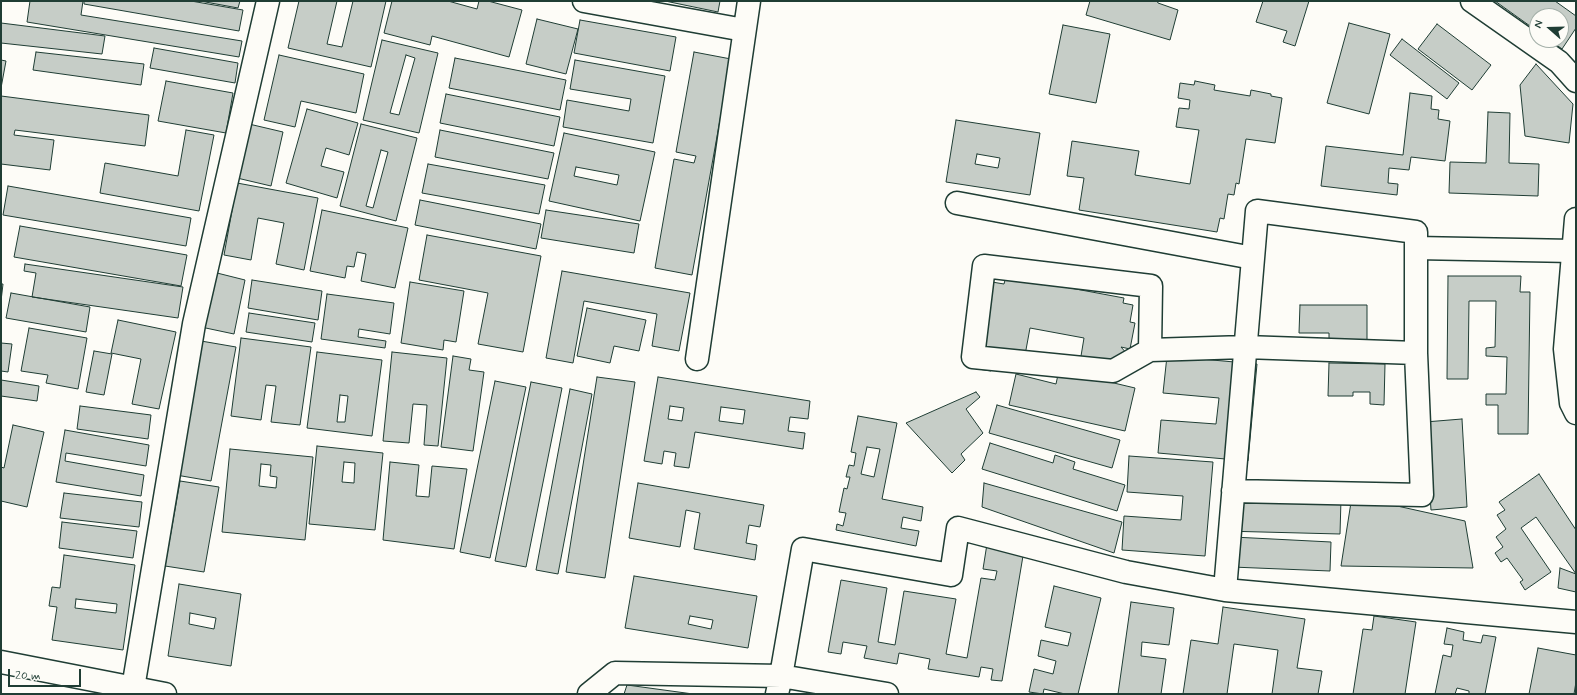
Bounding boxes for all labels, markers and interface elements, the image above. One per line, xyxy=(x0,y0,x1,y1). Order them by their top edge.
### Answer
north arrow xyxy=(1529,8,1569,48)
text: N xyxy=(1531,18,1546,30)
scale bar xyxy=(10,661,83,687)
text: 20 m xyxy=(15,668,41,684)

